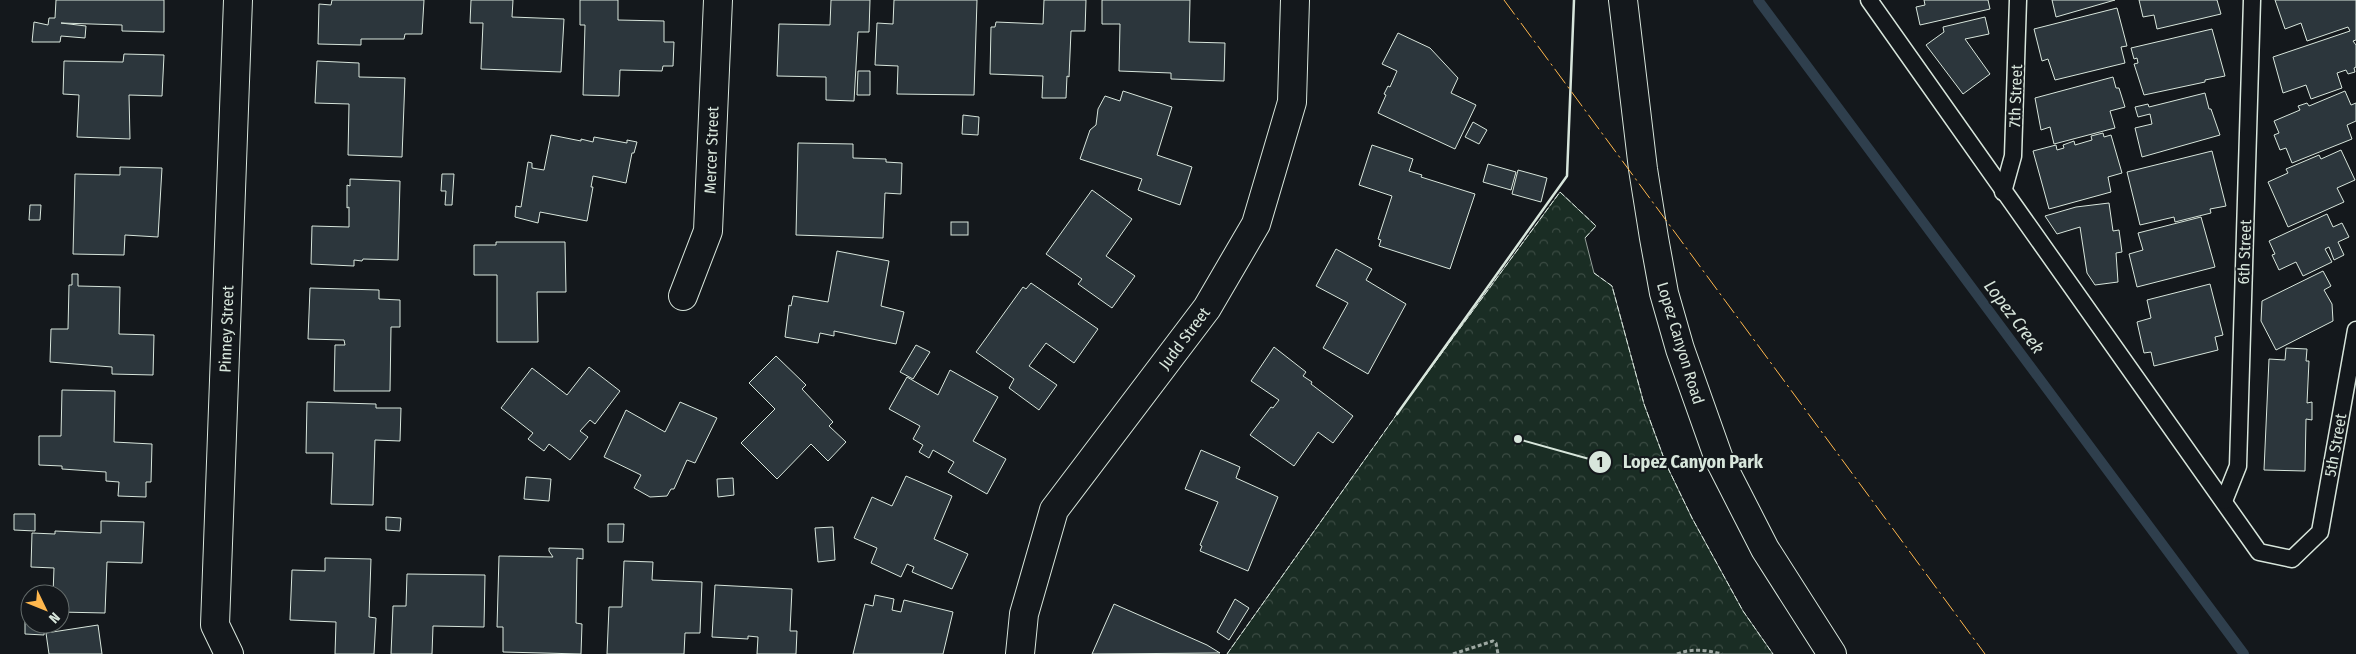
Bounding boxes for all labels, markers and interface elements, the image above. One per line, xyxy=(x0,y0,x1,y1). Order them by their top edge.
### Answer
street label: 7th Street xyxy=(2005,63,2026,128)
street label: Mercer Street xyxy=(700,105,723,194)
street label: 6th Street xyxy=(2234,219,2255,285)
water label: Lopez Creek xyxy=(1979,276,2049,358)
street label: Lopez Canyon Road xyxy=(1653,280,1708,406)
street label: Pinney Street xyxy=(215,284,238,373)
street label: Judd Street xyxy=(1155,303,1214,373)
street label: 5th Street xyxy=(2321,411,2351,478)
callout: Lopez Canyon Park xyxy=(1588,446,1773,479)
text: Lopez Canyon Park xyxy=(1623,451,1764,473)
text: 1 xyxy=(1597,453,1603,471)
north arrow xyxy=(20,584,70,634)
text: N xyxy=(45,609,63,626)

